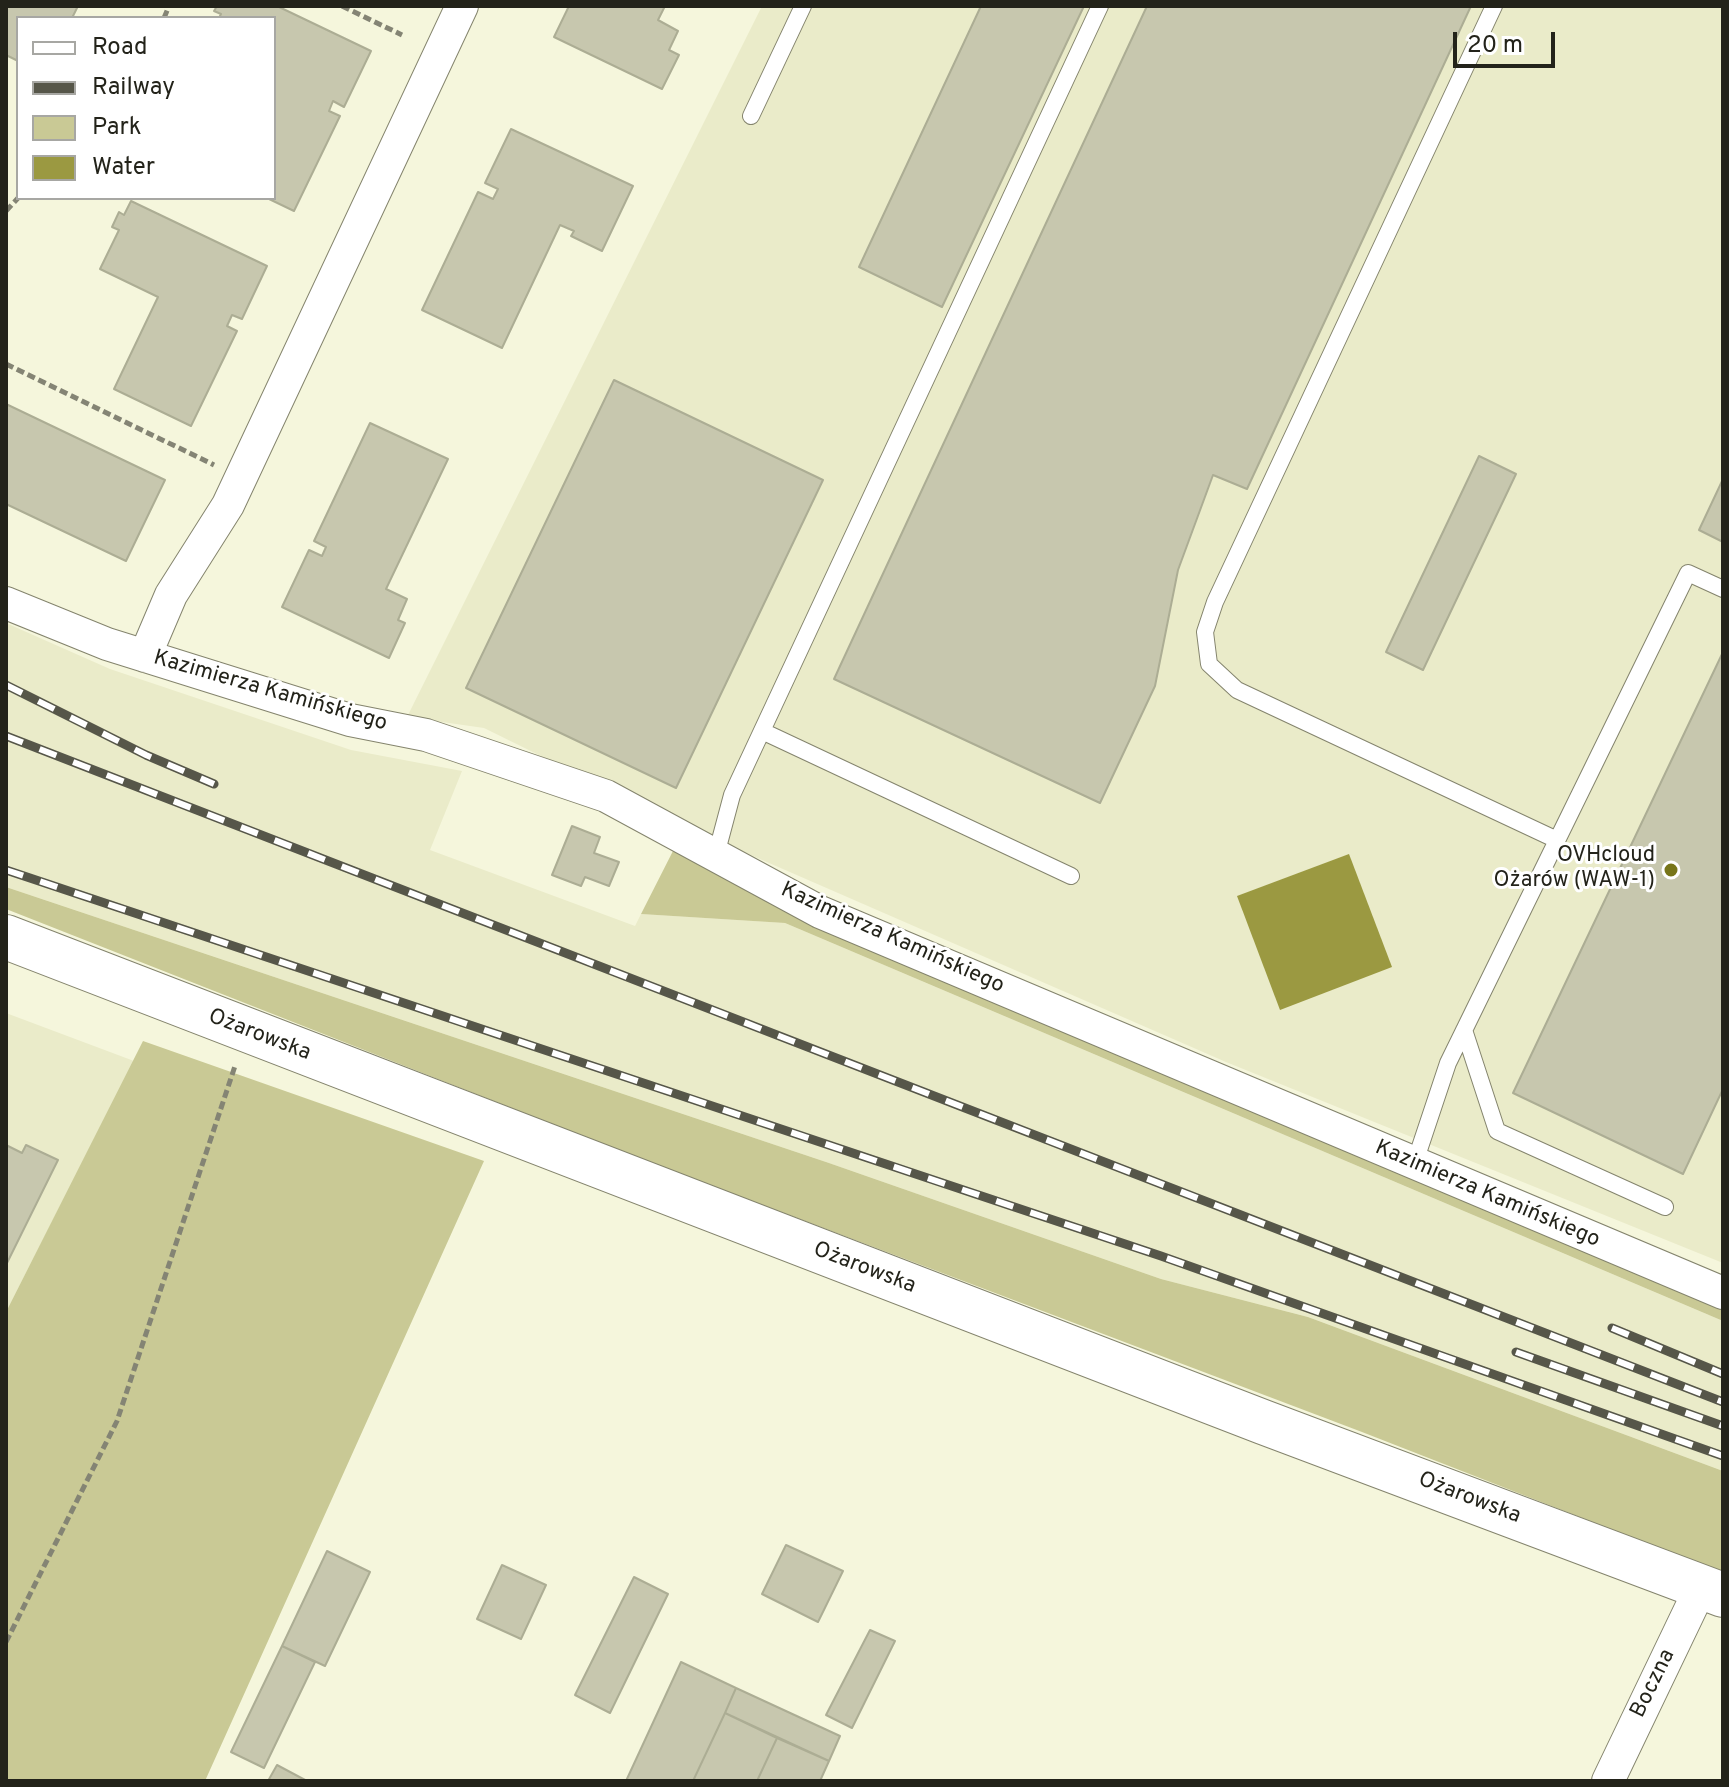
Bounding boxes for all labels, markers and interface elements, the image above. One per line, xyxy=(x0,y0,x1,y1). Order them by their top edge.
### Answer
legend xyxy=(16,16,276,200)
scale bar xyxy=(1457,16,1559,66)
text: 20 m xyxy=(1467,31,1523,61)
text: Road xyxy=(92,33,148,63)
text: Railway xyxy=(92,73,175,103)
text: Park xyxy=(92,113,142,143)
text: Water xyxy=(92,153,155,183)
street label: Kazimierza Kamińskiego xyxy=(150,646,390,738)
place label: OVHcloud Ożarów (WAW-1) xyxy=(1494,844,1655,896)
marker: OVHcloud Ożarów (WAW-1) xyxy=(1662,861,1680,879)
street label: Kazimierza Kamińskiego xyxy=(776,878,1008,1000)
street label: Ożarowska xyxy=(204,1004,314,1068)
street label: Kazimierza Kamińskiego xyxy=(1370,1136,1604,1254)
street label: Ożarowska xyxy=(809,1237,919,1301)
street label: Ożarowska xyxy=(1414,1467,1524,1531)
street label: Boczna xyxy=(1626,1645,1682,1723)

